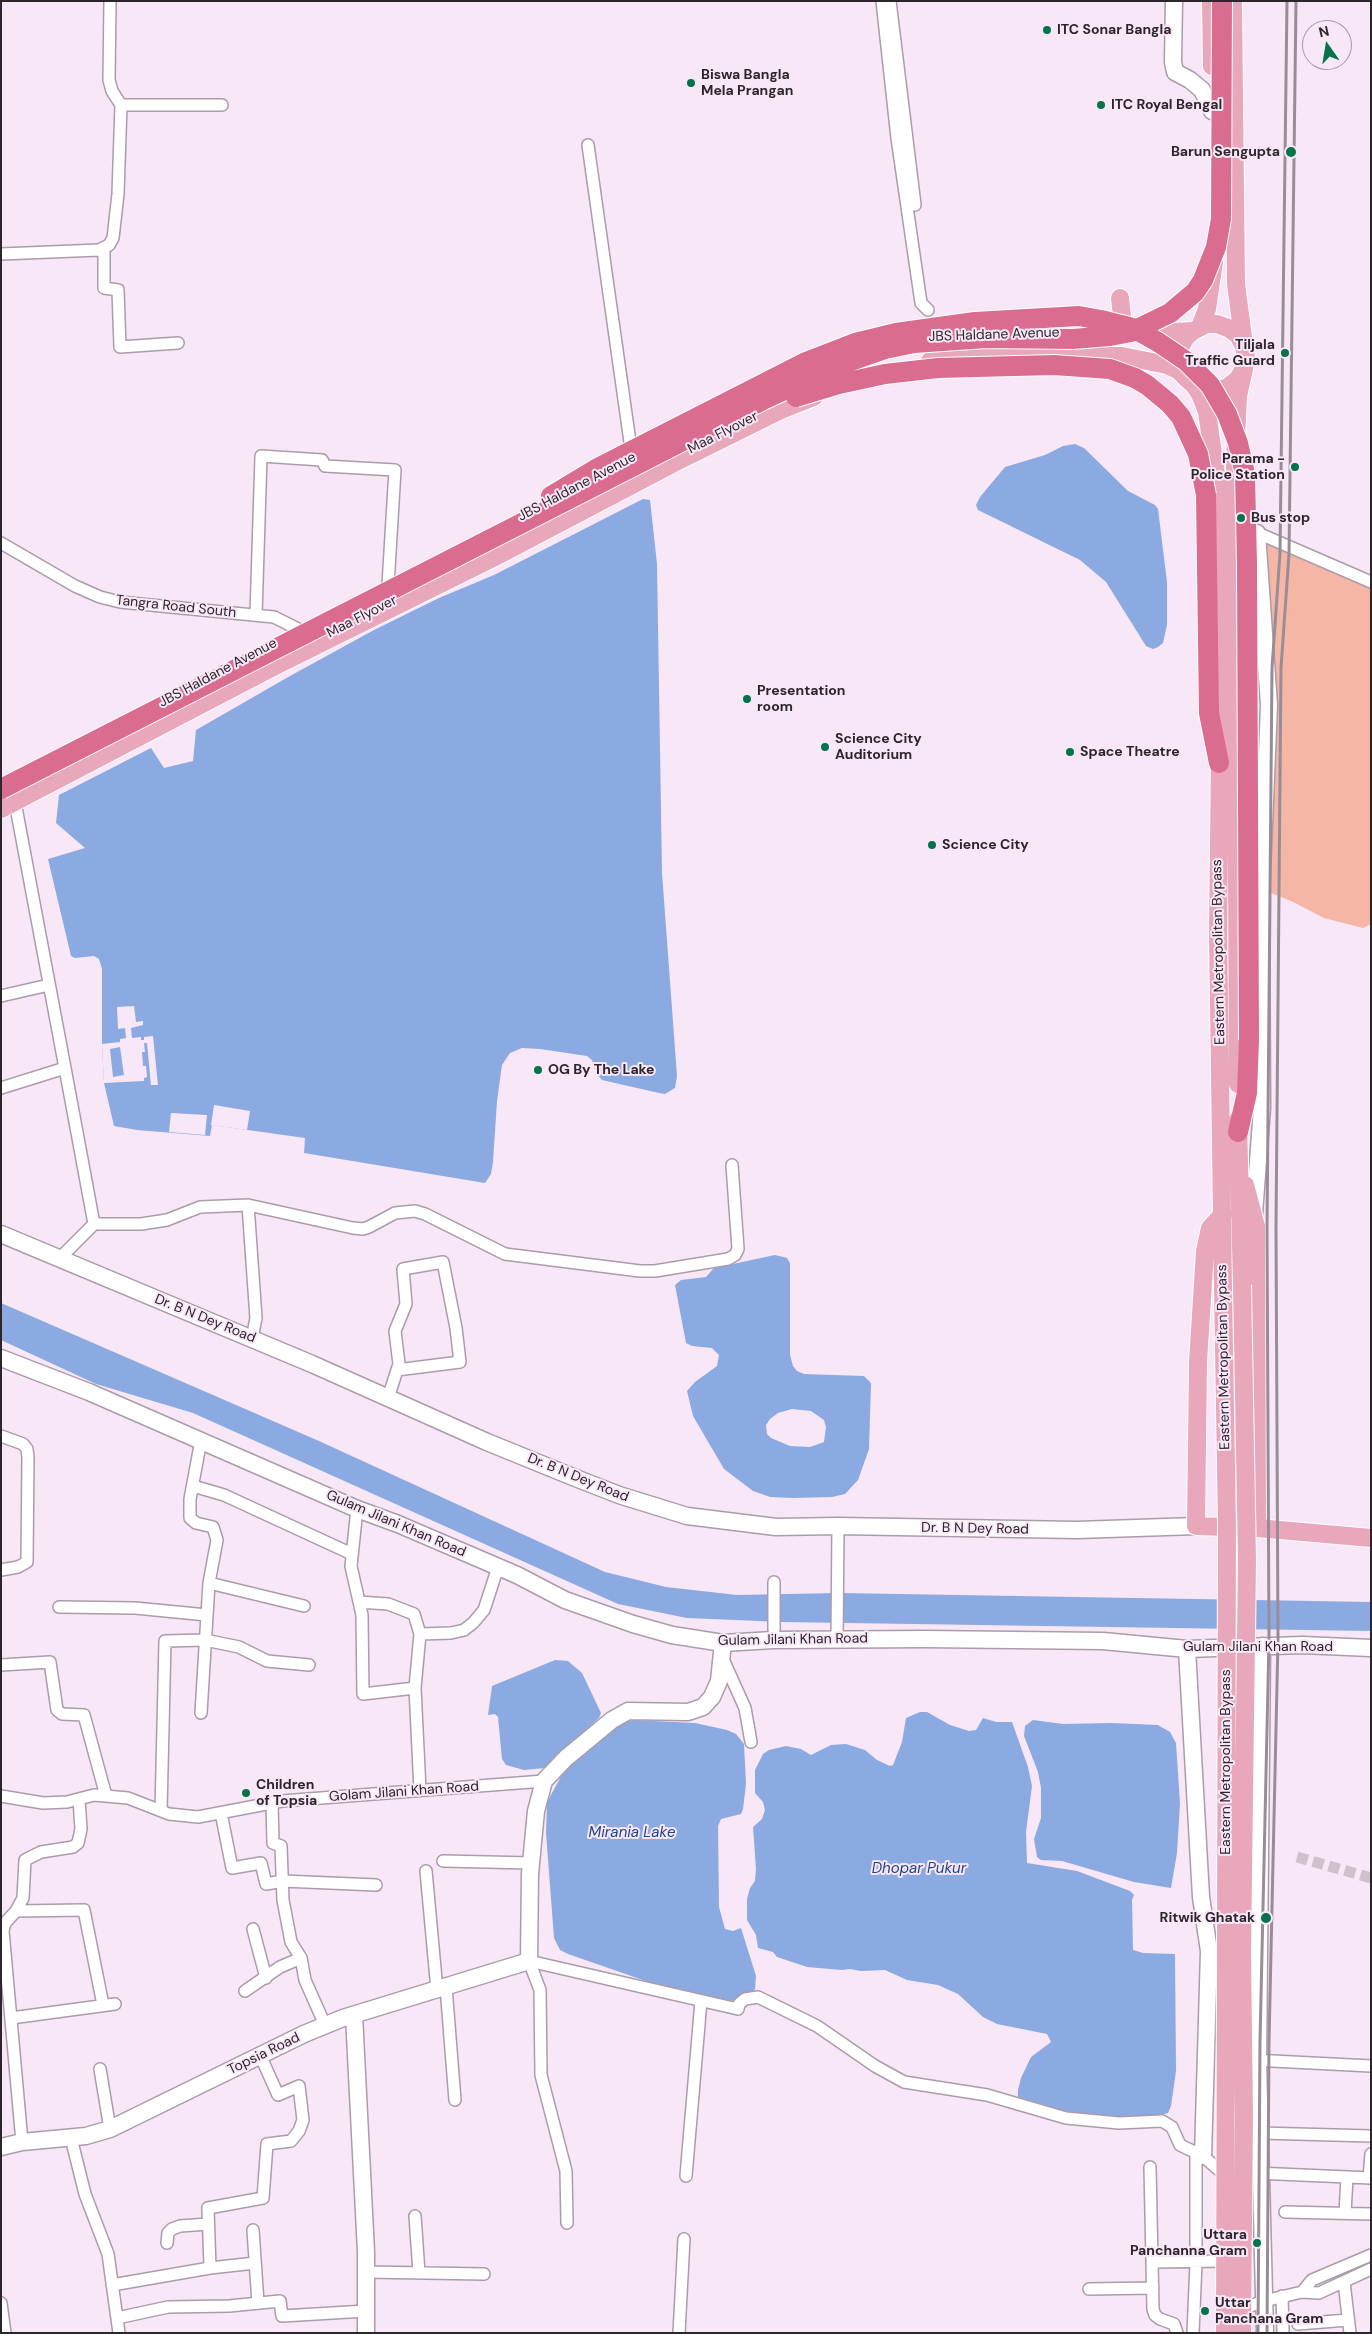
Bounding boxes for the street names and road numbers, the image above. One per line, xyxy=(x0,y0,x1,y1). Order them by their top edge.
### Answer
street label: JBS Haldane Avenue xyxy=(928,324,1060,346)
street label: Maa Flyover xyxy=(685,408,761,458)
street label: JBS Haldane Avenue xyxy=(515,449,639,525)
street label: Tangra Road South xyxy=(115,592,237,622)
street label: Maa Flyover xyxy=(324,592,400,642)
street label: JBS Haldane Avenue xyxy=(156,635,280,711)
street label: Eastern Metropolitan Bypass xyxy=(1209,859,1229,1045)
street label: Eastern Metropolitan Bypass xyxy=(1214,1264,1234,1450)
street label: Dr. B N Dey Road xyxy=(152,1291,258,1347)
street label: Dr. B N Dey Road xyxy=(525,1450,631,1506)
street label: Gulam Jilani Khan Road xyxy=(324,1487,468,1561)
street label: Dr. B N Dey Road xyxy=(921,1520,1029,1538)
street label: Gulam Jilani Khan Road xyxy=(718,1630,868,1650)
street label: Gulam Jilani Khan Road xyxy=(1183,1639,1333,1655)
street label: Eastern Metropolitan Bypass xyxy=(1218,1669,1234,1855)
street label: Golam Jilani Khan Road xyxy=(328,1778,480,1806)
street label: Topsia Road xyxy=(225,2029,303,2079)

